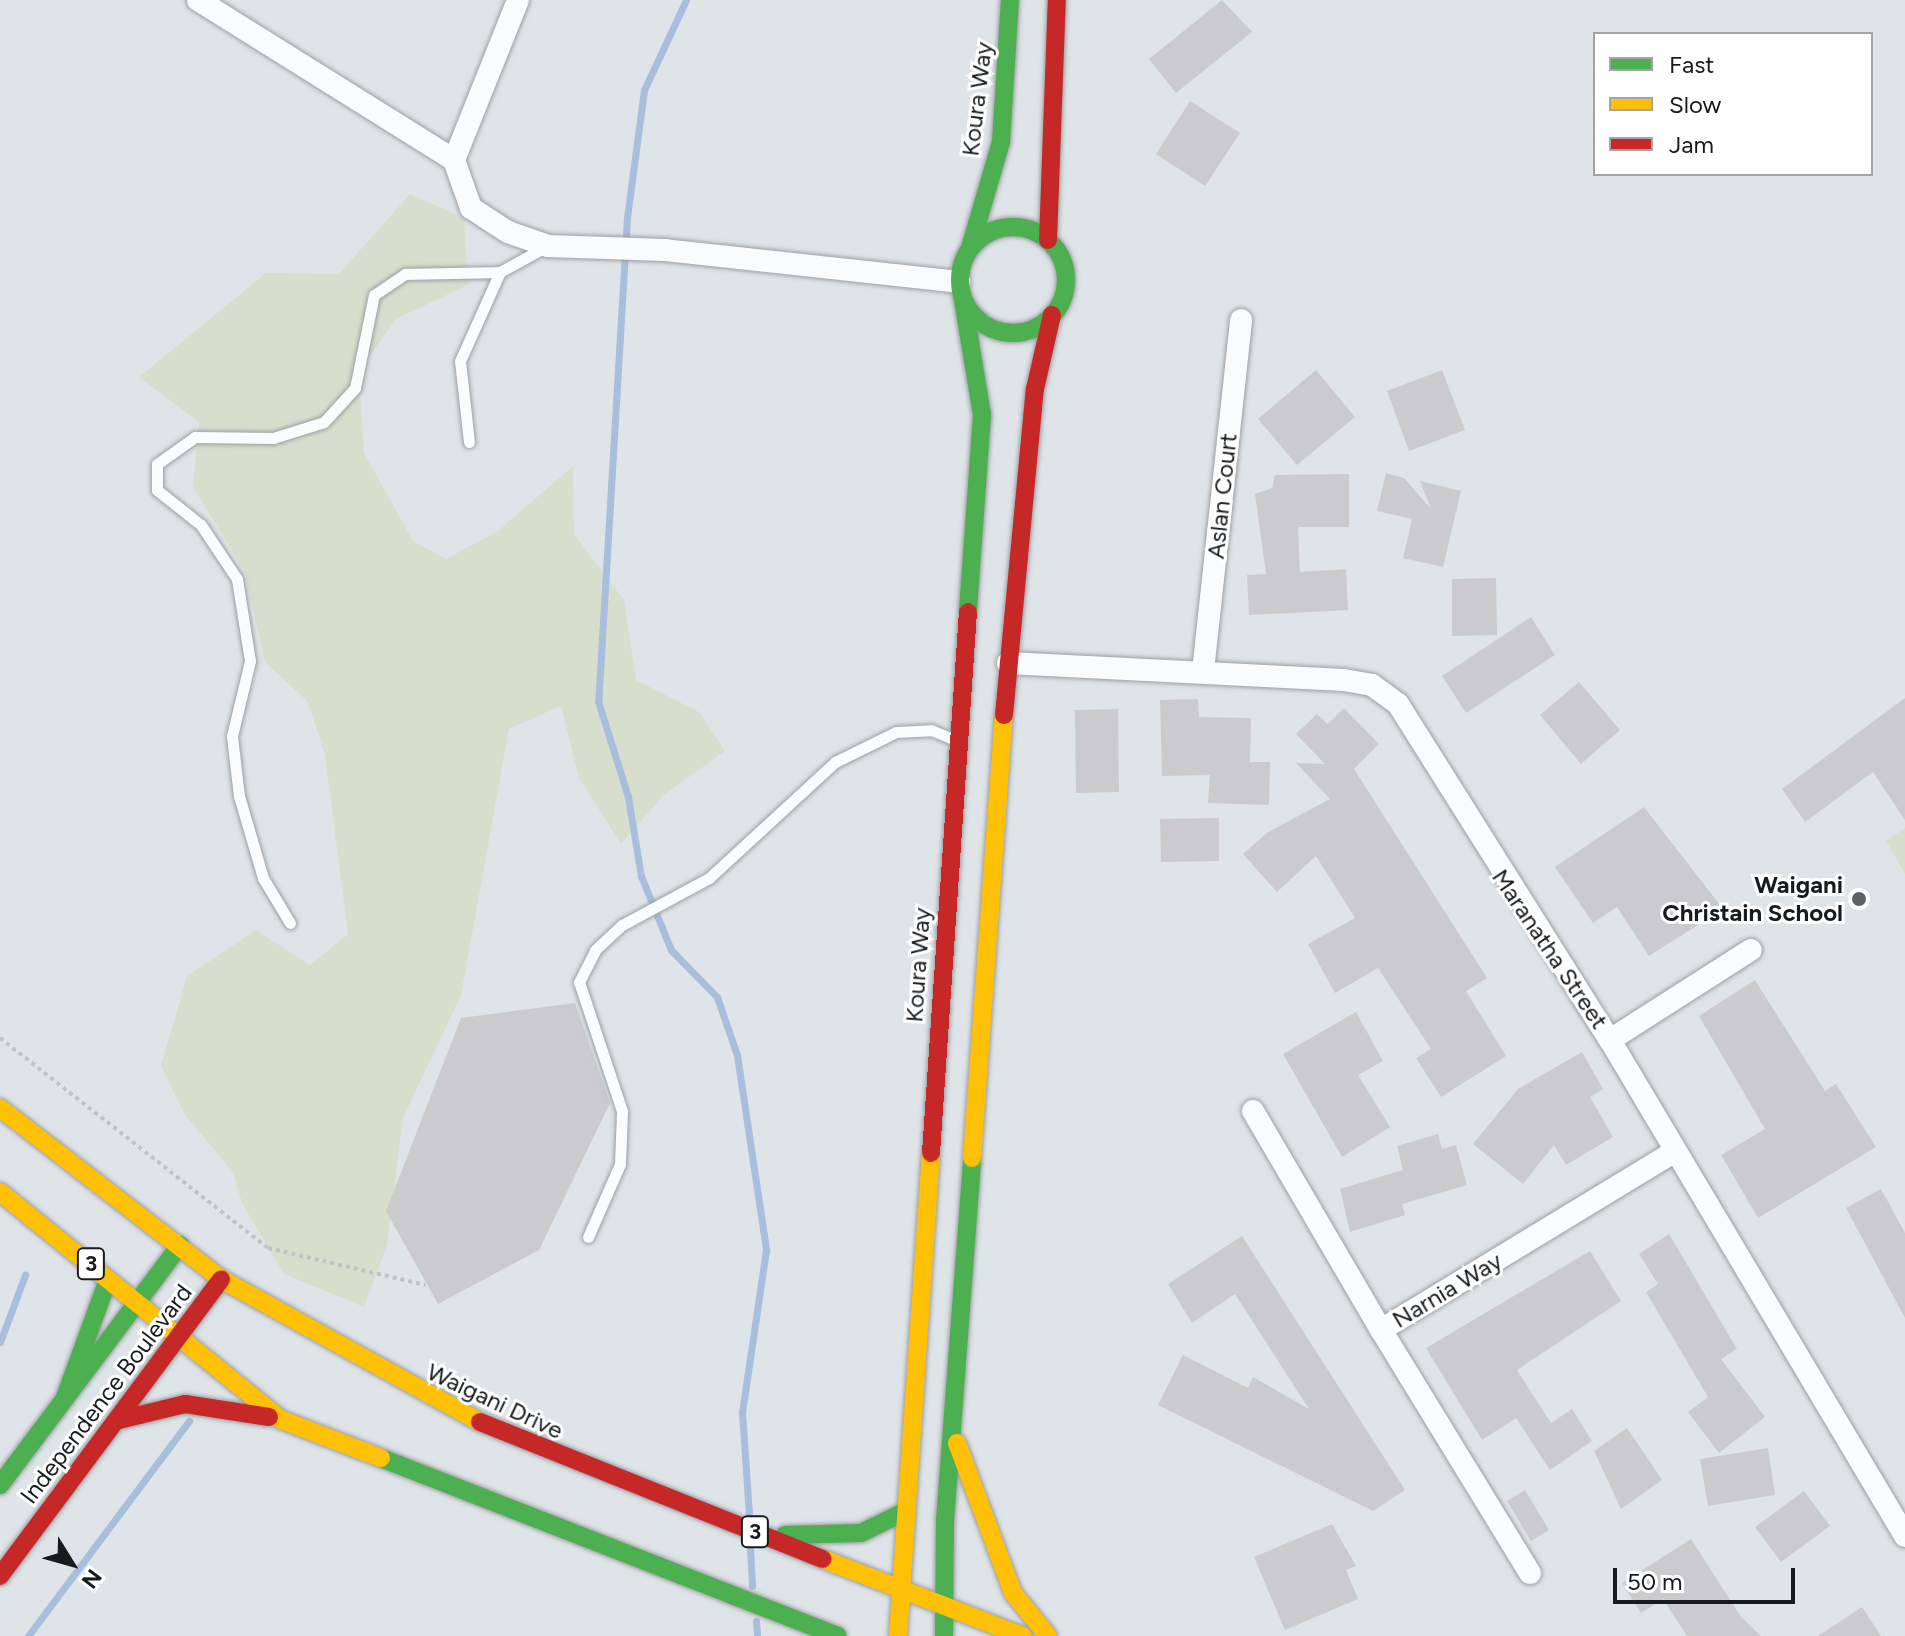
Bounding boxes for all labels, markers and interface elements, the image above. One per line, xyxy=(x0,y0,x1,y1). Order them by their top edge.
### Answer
legend xyxy=(1593,32,1873,176)
street label: Koura Way xyxy=(956,40,998,158)
text: Fast xyxy=(1669,50,1714,79)
text: Slow xyxy=(1669,90,1721,119)
text: Jam xyxy=(1669,130,1714,159)
street label: Aslan Court xyxy=(1201,432,1243,560)
street label: Maranatha Street xyxy=(1486,864,1614,1034)
place label: Waigani Christain School xyxy=(1662,871,1843,927)
marker: Waigani Christain School xyxy=(1850,890,1868,908)
street label: Koura Way xyxy=(900,907,936,1023)
road number: 3 xyxy=(75,1246,107,1282)
street label: Narnia Way xyxy=(1387,1246,1507,1334)
street label: Independence Boulevard xyxy=(14,1279,198,1509)
street label: Waigani Drive xyxy=(422,1357,568,1445)
road number: 3 xyxy=(739,1514,771,1550)
north arrow xyxy=(32,1524,112,1604)
scale bar xyxy=(1617,1552,1799,1602)
text: N xyxy=(76,1564,107,1594)
text: 50 m xyxy=(1627,1567,1683,1596)

